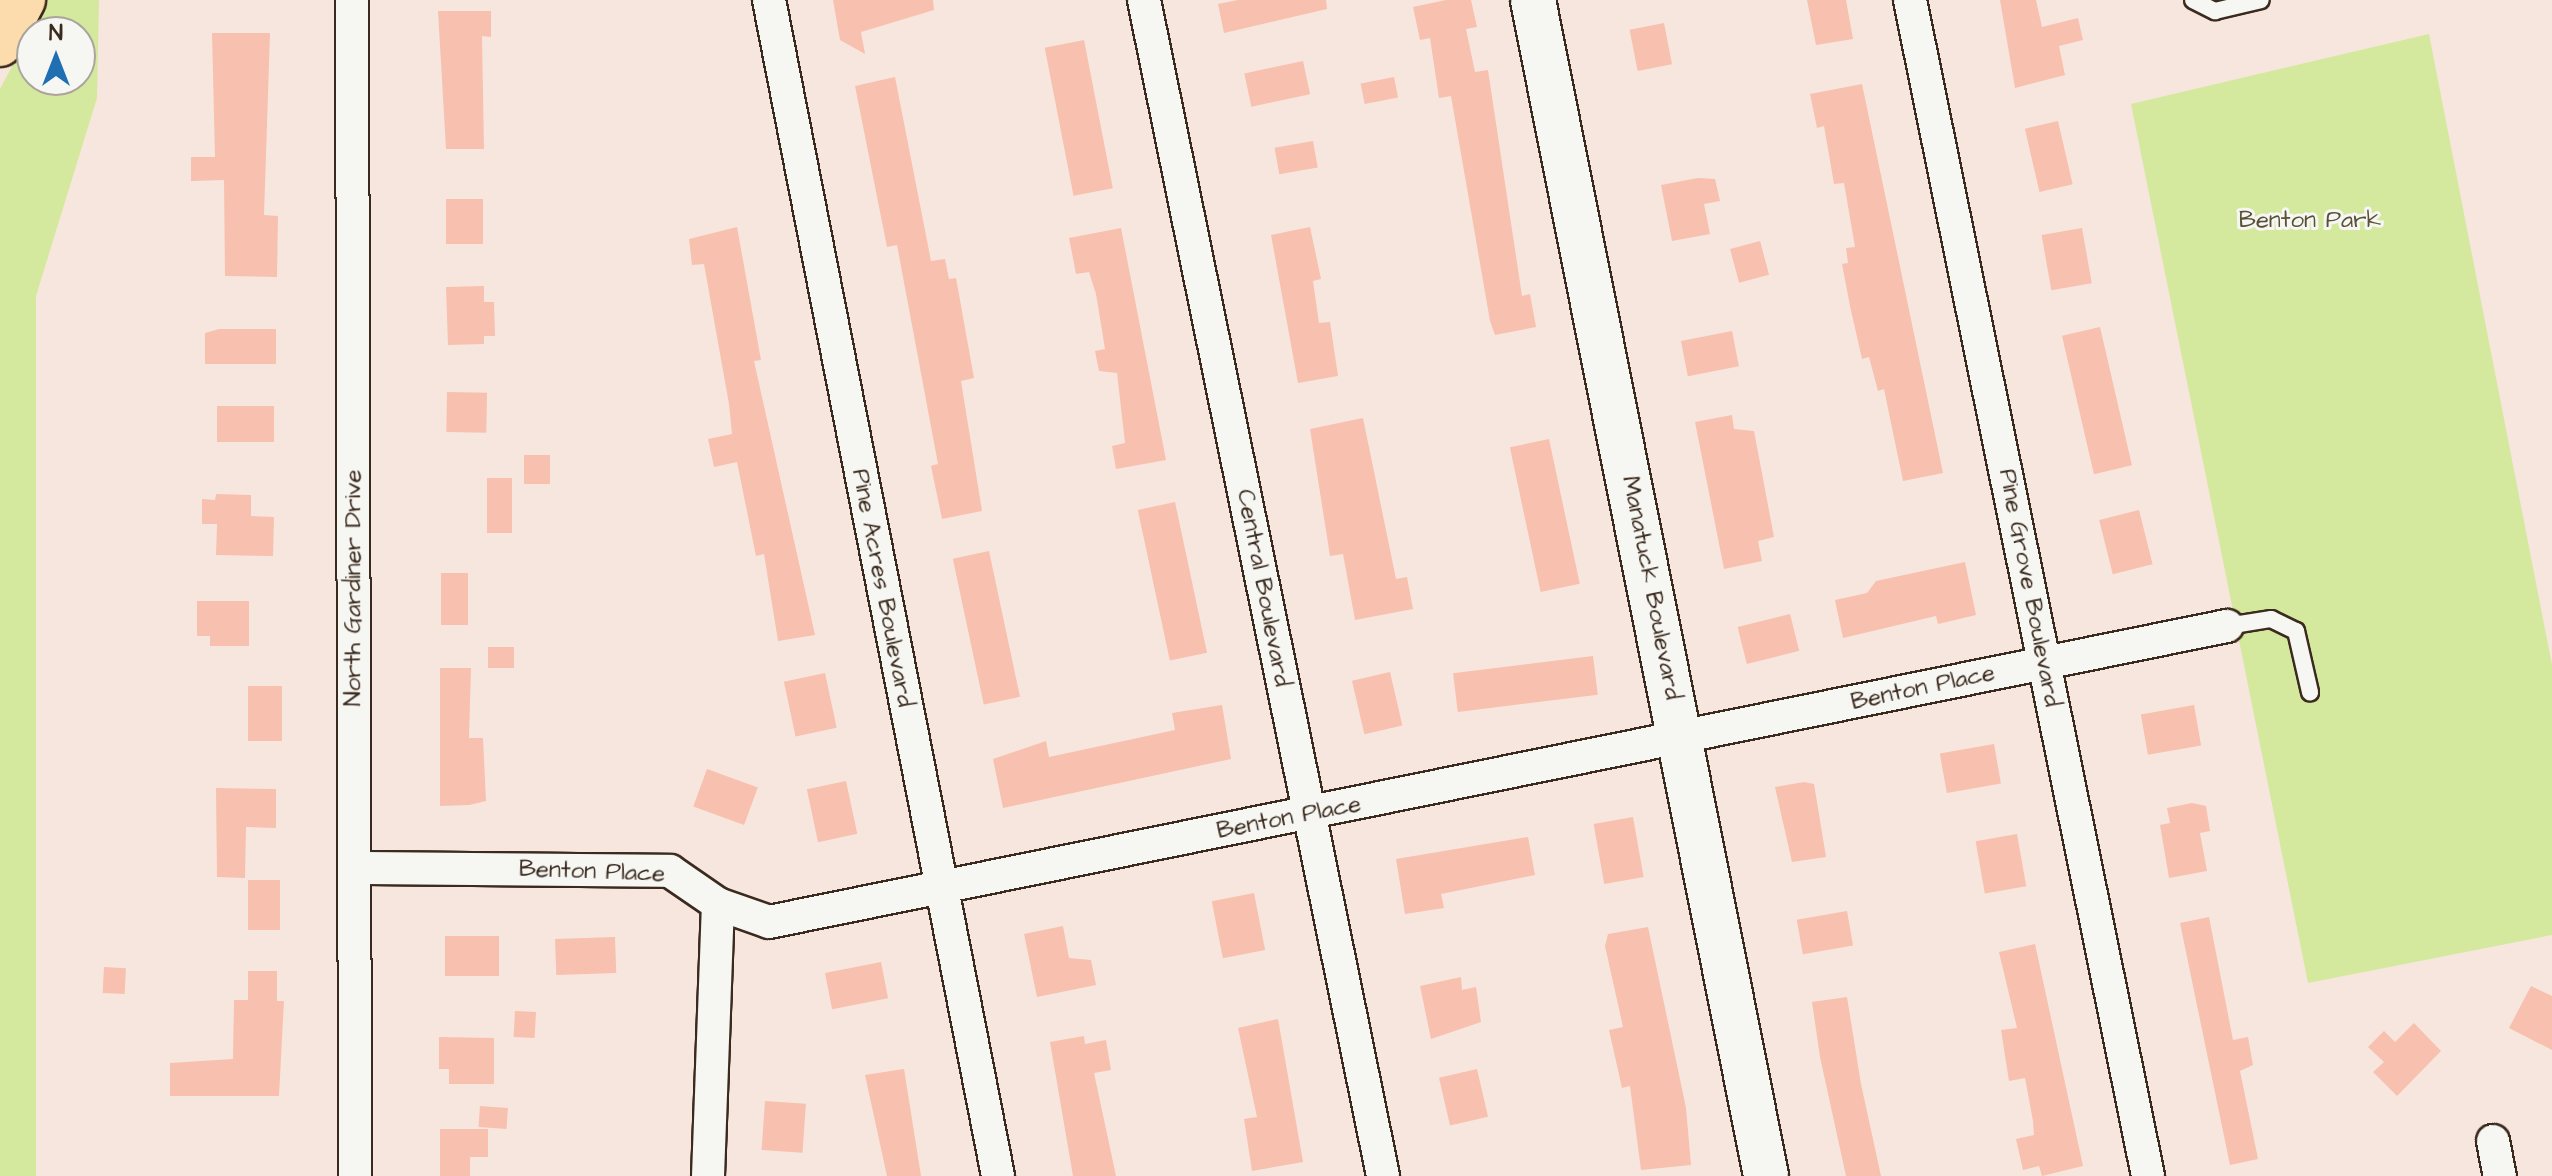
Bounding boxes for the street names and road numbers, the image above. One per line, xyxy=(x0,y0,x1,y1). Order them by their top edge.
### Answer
street label: Pine Acres Boulevard xyxy=(845,467,919,709)
street label: Pine Grove Boulevard xyxy=(1992,467,2066,709)
street label: North Gardiner Drive xyxy=(340,470,368,706)
street label: Manatuck Boulevard xyxy=(1615,474,1687,702)
street label: Central Boulevard xyxy=(1230,487,1296,689)
street label: Benton Place xyxy=(1848,659,1998,717)
street label: Benton Place xyxy=(1214,790,1364,846)
street label: Benton Place xyxy=(518,855,666,889)

